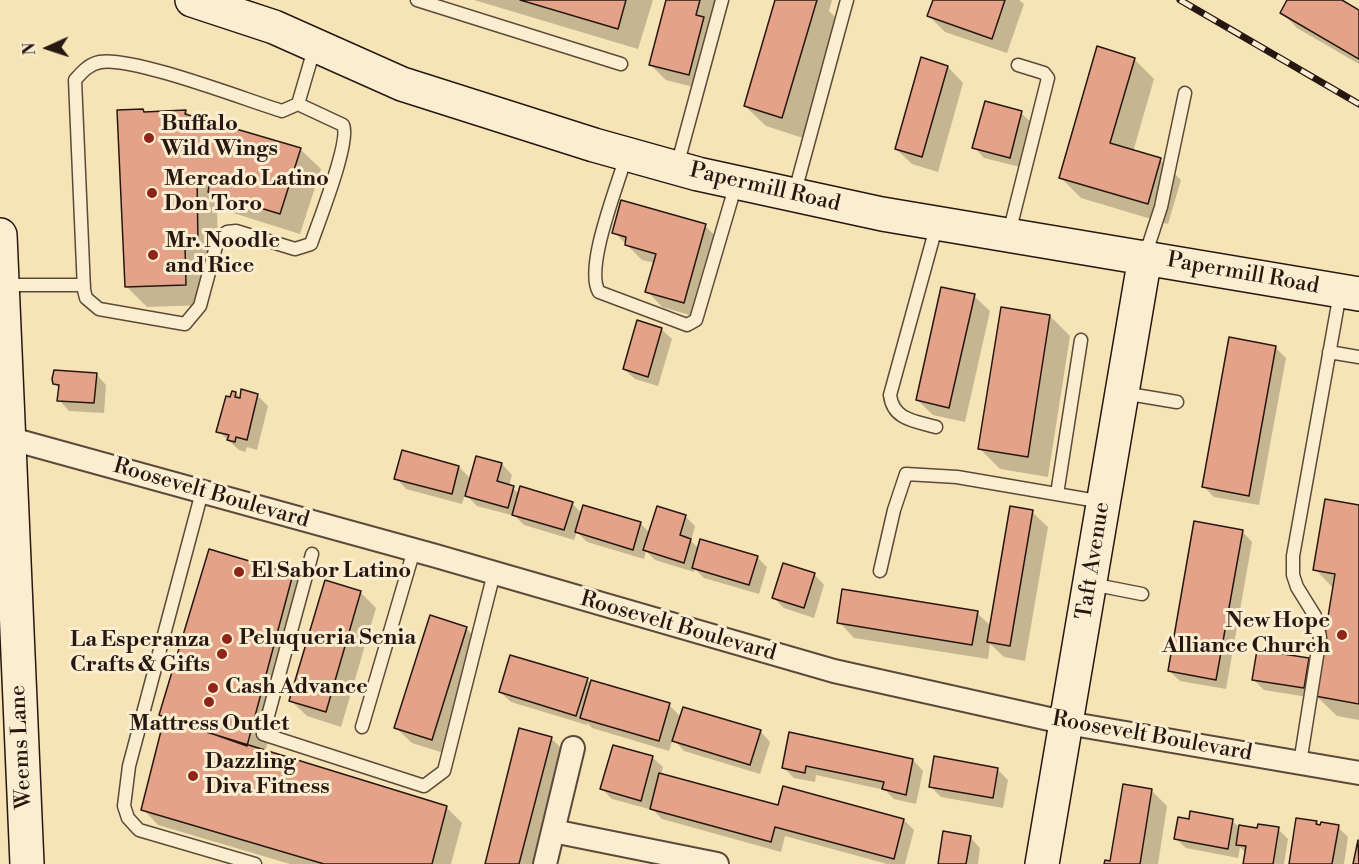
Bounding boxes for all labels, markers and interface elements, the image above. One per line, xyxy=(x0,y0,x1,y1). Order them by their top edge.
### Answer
north arrow xyxy=(18,18,78,78)
text: N xyxy=(20,42,40,56)
place label: Buffalo Wild Wings xyxy=(161,112,278,164)
marker: Buffalo Wild Wings xyxy=(142,131,156,145)
street label: Papermill Road xyxy=(687,158,843,218)
place label: Mercado Latino Don Toro xyxy=(164,167,329,218)
marker: Mercado Latino Don Toro xyxy=(145,186,159,200)
place label: Mr. Noodle and Rice xyxy=(165,229,280,280)
marker: Mr. Noodle and Rice xyxy=(146,248,160,262)
street label: Papermill Road xyxy=(1165,248,1321,300)
street label: Roosevelt Boulevard xyxy=(110,453,312,535)
street label: Taft Avenue xyxy=(1072,500,1116,622)
place label: El Sabor Latino xyxy=(251,559,411,585)
marker: El Sabor Latino xyxy=(232,565,246,579)
street label: Roosevelt Boulevard xyxy=(577,586,779,668)
place label: New Hope Alliance Church xyxy=(1162,609,1330,660)
place label: Peluqueria Senia xyxy=(239,626,416,652)
place label: La Esperanza Crafts & Gifts xyxy=(70,628,210,680)
marker: New Hope Alliance Church xyxy=(1335,628,1349,642)
marker: Peluqueria Senia xyxy=(220,632,234,646)
marker: La Esperanza Crafts & Gifts xyxy=(215,647,229,661)
place label: Cash Advance xyxy=(225,675,368,701)
marker: Cash Advance xyxy=(206,681,220,695)
street label: Weems Lane xyxy=(6,684,38,810)
marker: Mattress Outlet xyxy=(202,695,216,709)
street label: Roosevelt Boulevard xyxy=(1050,706,1254,768)
place label: Mattress Outlet xyxy=(129,712,289,738)
place label: Dazzling Diva Fitness xyxy=(205,750,330,802)
marker: Dazzling Diva Fitness xyxy=(186,769,200,783)

